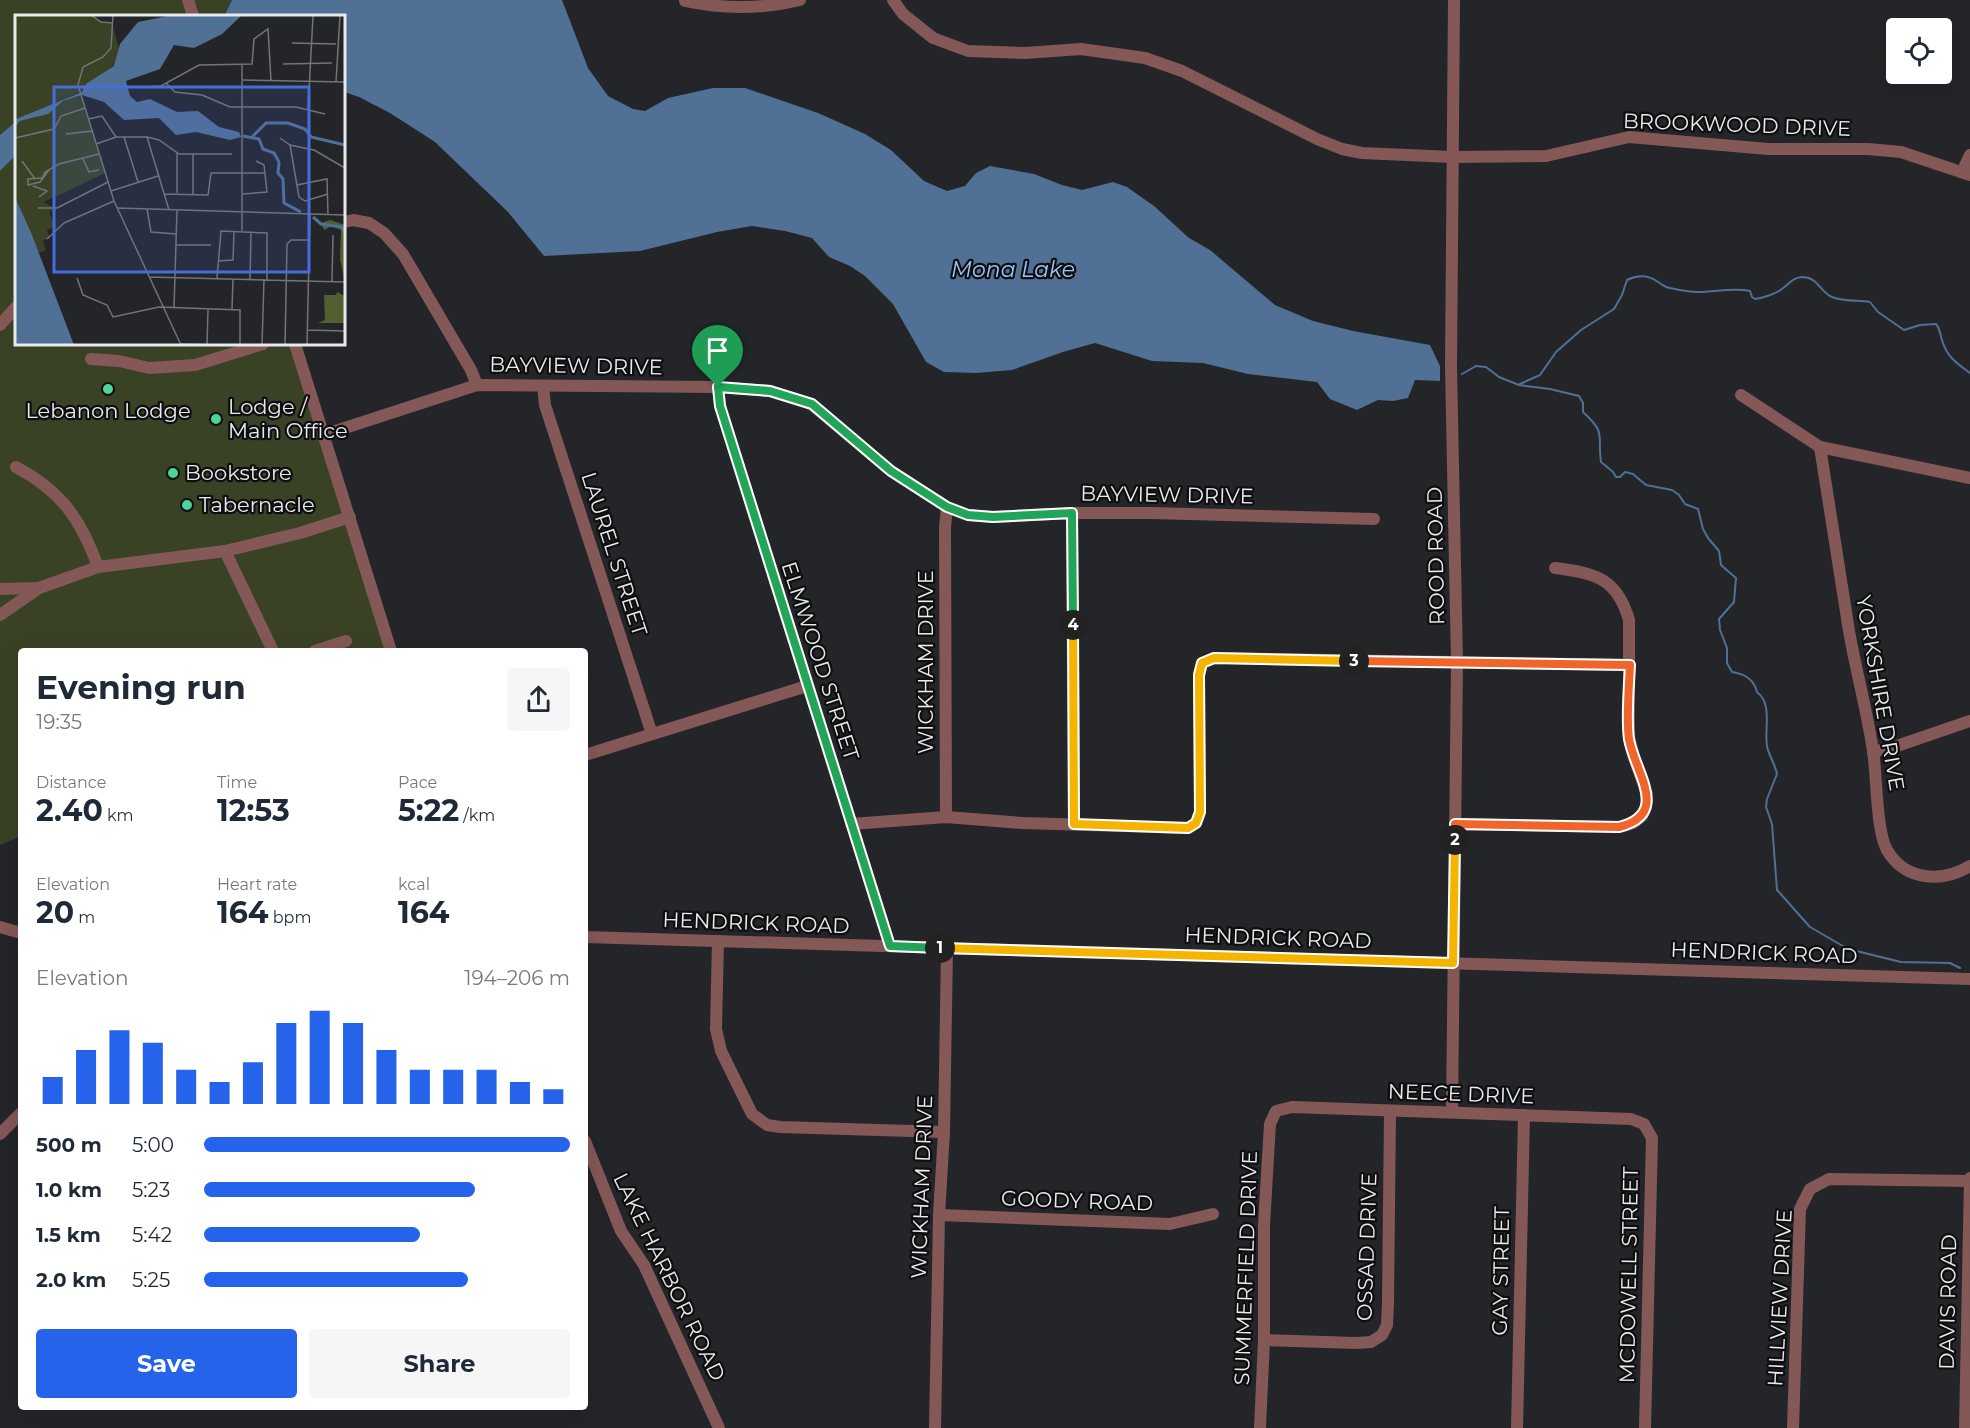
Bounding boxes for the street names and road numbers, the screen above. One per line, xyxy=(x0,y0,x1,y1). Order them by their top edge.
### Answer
street label: BROOKWOOD DRIVE xyxy=(1623,108,1852,141)
street label: BAYVIEW DRIVE xyxy=(489,351,663,380)
street label: LAUREL STREET xyxy=(576,469,653,639)
street label: BAYVIEW DRIVE xyxy=(1080,480,1254,509)
street label: ROOD ROAD xyxy=(1422,487,1449,625)
street label: ELMWOOD STREET xyxy=(777,558,864,763)
street label: WICKHAM DRIVE xyxy=(913,570,938,754)
street label: YORKSHIRE DRIVE xyxy=(1851,593,1910,793)
street label: HENDRICK ROAD xyxy=(662,907,850,938)
street label: HENDRICK ROAD xyxy=(1184,922,1372,953)
street label: HENDRICK ROAD xyxy=(1670,937,1858,968)
street label: NEECE DRIVE xyxy=(1387,1078,1535,1109)
street label: WICKHAM DRIVE xyxy=(906,1095,937,1279)
street label: SUMMERFIELD DRIVE xyxy=(1229,1150,1262,1386)
street label: MCDOWELL STREET xyxy=(1614,1166,1643,1384)
street label: LAKE HARBOR ROAD xyxy=(608,1169,731,1385)
street label: OSSAD DRIVE xyxy=(1351,1172,1382,1322)
street label: GOODY ROAD xyxy=(1001,1185,1153,1216)
street label: GAY STREET xyxy=(1487,1206,1514,1336)
street label: HILLVIEW DRIVE xyxy=(1762,1209,1797,1387)
street label: DAVIS ROAD xyxy=(1934,1234,1961,1370)

